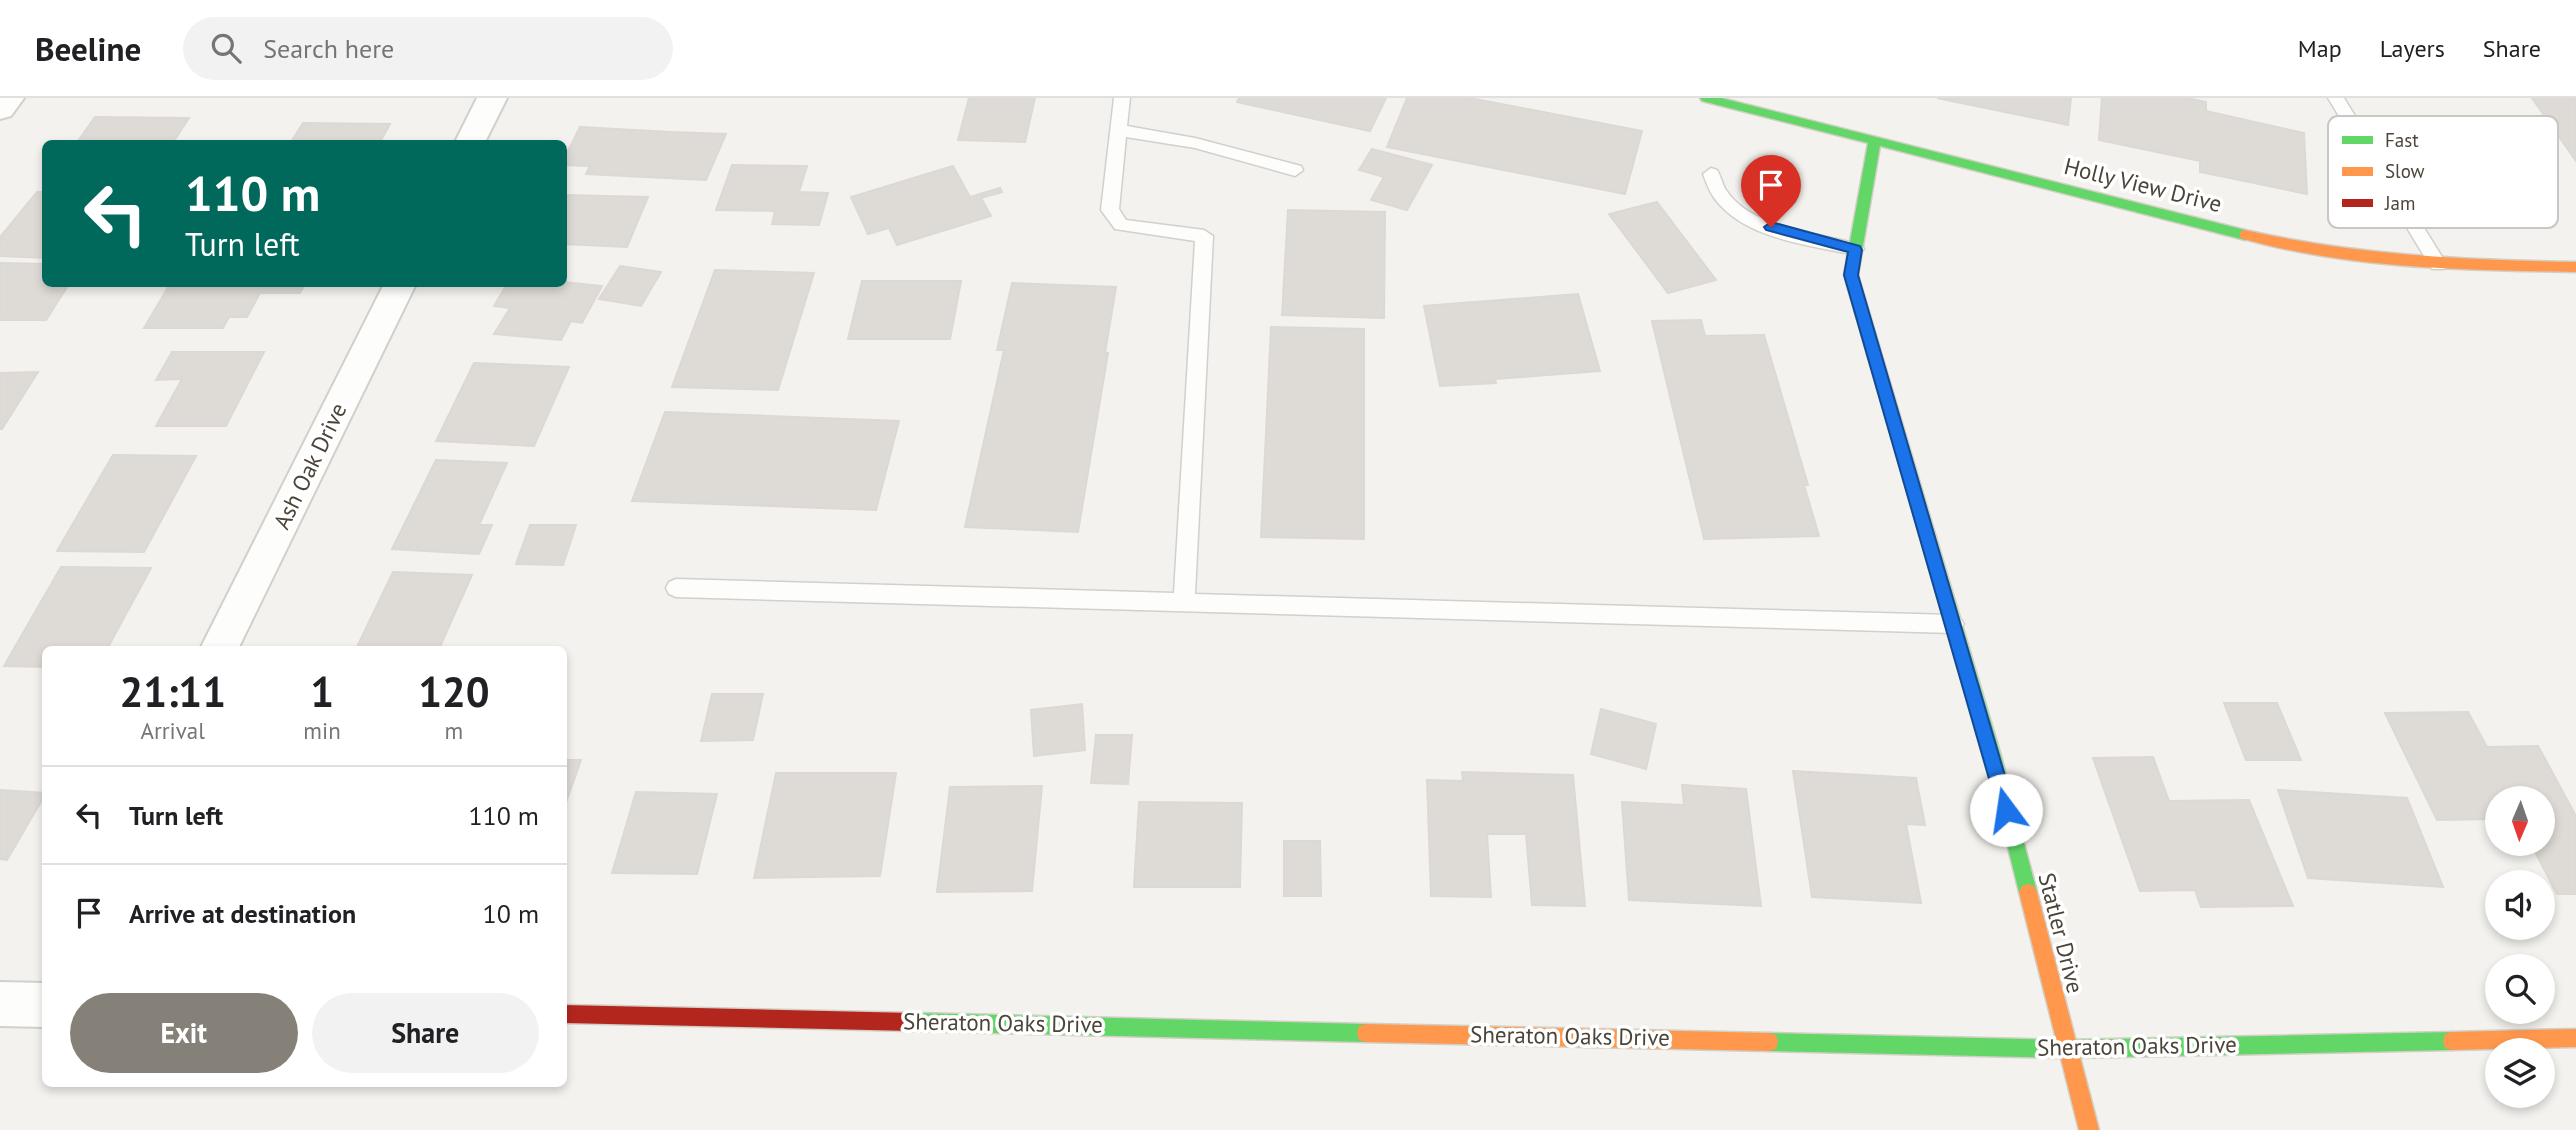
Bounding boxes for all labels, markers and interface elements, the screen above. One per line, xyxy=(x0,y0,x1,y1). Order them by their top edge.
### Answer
search box xyxy=(183,17,673,80)
text: Beeline xyxy=(35,27,141,70)
icon: search xyxy=(207,29,245,67)
text: Search here xyxy=(263,32,394,65)
text: Map xyxy=(2298,33,2342,64)
text: Layers xyxy=(2380,33,2445,64)
text: Share xyxy=(2483,33,2541,64)
legend xyxy=(2328,116,2558,228)
text: Fast xyxy=(2385,128,2419,152)
street label: Holly View Drive xyxy=(2061,151,2225,218)
pin xyxy=(1741,155,1801,227)
text: Slow xyxy=(2385,159,2425,183)
text: 110 m xyxy=(185,161,320,225)
icon: arrive xyxy=(1752,166,1790,204)
icon: left xyxy=(70,168,161,259)
text: Jam xyxy=(2384,191,2415,215)
text: Turn left xyxy=(185,223,300,265)
street label: Ash Oak Drive xyxy=(266,398,353,534)
text: 21:11 xyxy=(119,664,226,719)
text: 1 xyxy=(310,664,334,719)
text: 120 xyxy=(418,664,490,719)
text: Arrival xyxy=(140,716,205,745)
text: min xyxy=(303,716,341,745)
text: m xyxy=(445,716,463,745)
position arrow xyxy=(1969,773,2043,847)
north arrow xyxy=(2485,786,2555,856)
map controls xyxy=(2485,786,2555,1108)
icon: left xyxy=(70,796,108,834)
text: Turn left xyxy=(129,799,223,832)
text: 110 m xyxy=(468,799,539,832)
street label: Statler Drive xyxy=(2033,870,2090,996)
button: sound xyxy=(2485,870,2555,940)
icon: arrive xyxy=(70,894,108,932)
text: Arrive at destination xyxy=(129,897,356,930)
text: 10 m xyxy=(483,897,539,930)
button: search xyxy=(2485,954,2555,1024)
button: Exit xyxy=(70,993,298,1073)
button: Share xyxy=(312,993,539,1073)
street label: Sheraton Oaks Drive xyxy=(903,1006,1103,1039)
street label: Sheraton Oaks Drive xyxy=(1470,1019,1670,1052)
street label: Sheraton Oaks Drive xyxy=(2037,1029,2237,1062)
button: layers xyxy=(2485,1038,2555,1108)

